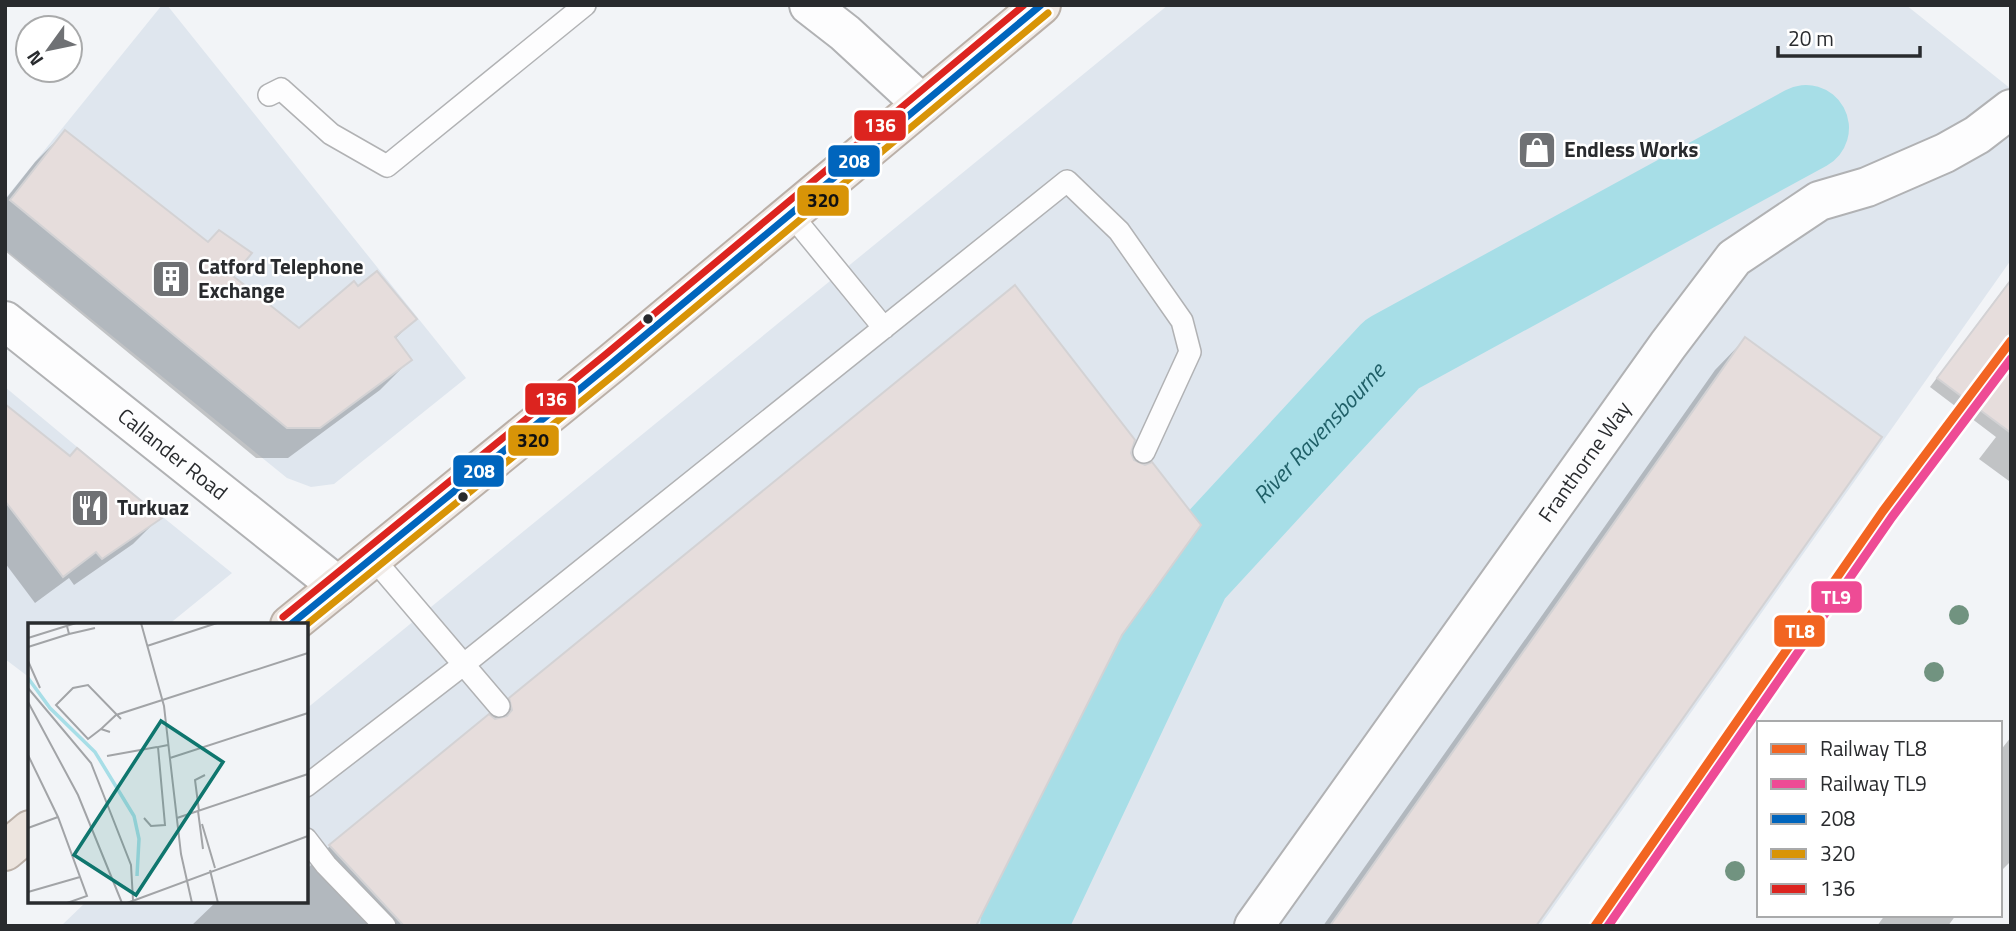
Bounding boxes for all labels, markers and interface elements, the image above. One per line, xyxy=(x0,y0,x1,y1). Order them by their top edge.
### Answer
north arrow xyxy=(14,14,84,84)
scale bar xyxy=(1778,14,1920,58)
text: 20 m xyxy=(1788,22,1834,54)
text: N xyxy=(19,45,50,72)
line badge: 136 xyxy=(853,109,907,142)
text: 136 xyxy=(864,110,896,139)
shop icon: Endless Works xyxy=(1516,129,1558,171)
place label: Endless Works xyxy=(1564,133,1699,165)
line badge: 208 xyxy=(827,144,881,178)
text: 208 xyxy=(838,146,870,175)
line badge: 320 xyxy=(796,184,850,217)
text: 320 xyxy=(807,185,839,214)
place label: Catford Telephone Exchange xyxy=(198,250,364,306)
building icon: Catford Telephone Exchange xyxy=(150,258,192,300)
unlabelled marker xyxy=(641,312,655,326)
water label: River Ravensbourne xyxy=(1244,353,1394,511)
line badge: 136 xyxy=(524,382,577,416)
text: 136 xyxy=(535,384,567,413)
street label: Franthorne Way xyxy=(1530,394,1638,528)
street label: Callander Road xyxy=(111,400,235,507)
line badge: 320 xyxy=(507,424,560,457)
text: 320 xyxy=(517,425,549,454)
line badge: 208 xyxy=(452,454,505,488)
text: 208 xyxy=(463,456,495,485)
restaurant icon: Turkuaz xyxy=(69,487,111,529)
unlabelled marker xyxy=(456,490,470,504)
place label: Turkuaz xyxy=(117,491,189,523)
line badge: TL9 xyxy=(1810,580,1863,614)
text: TL9 xyxy=(1821,582,1851,611)
line badge: TL8 xyxy=(1773,614,1826,648)
text: TL8 xyxy=(1785,616,1815,645)
inset map xyxy=(28,623,308,903)
legend xyxy=(1757,721,2002,917)
text: Railway TL8 xyxy=(1820,732,1927,764)
text: Railway TL9 xyxy=(1820,767,1927,799)
text: 208 xyxy=(1820,802,1856,834)
text: 320 xyxy=(1820,837,1855,869)
text: 136 xyxy=(1820,872,1855,904)

